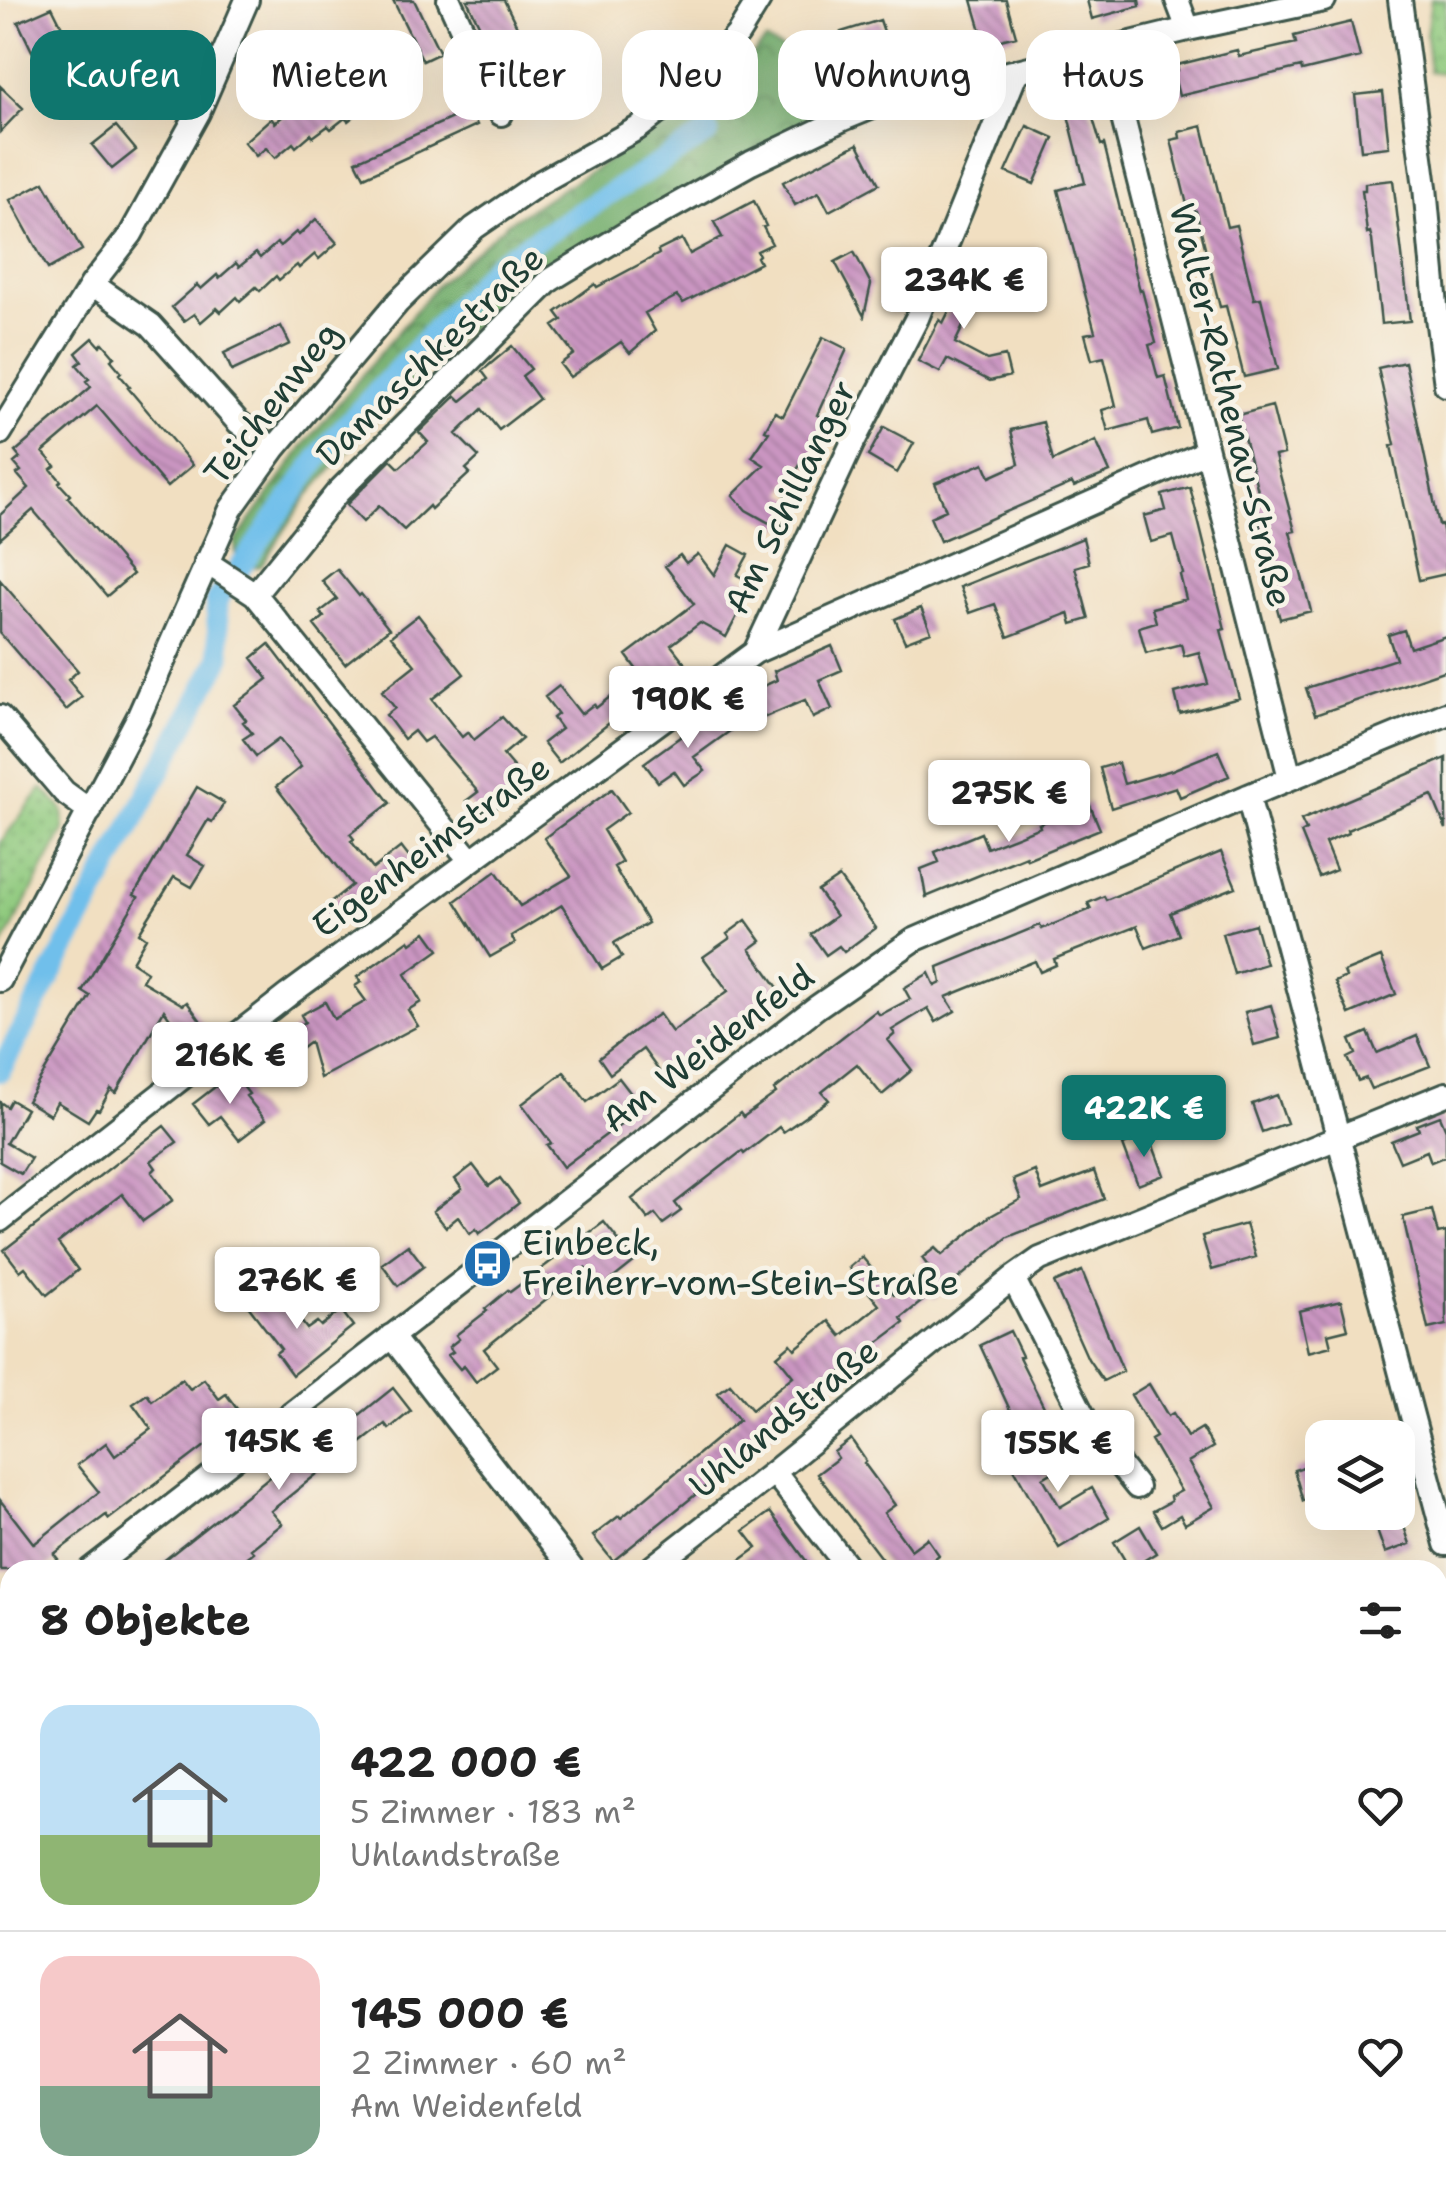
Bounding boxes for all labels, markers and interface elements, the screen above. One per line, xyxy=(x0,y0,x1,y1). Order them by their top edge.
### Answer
chip: Kaufen xyxy=(30,30,216,120)
chip: Mieten xyxy=(236,30,423,120)
chip: Filter xyxy=(443,30,602,120)
chip: Neu xyxy=(622,30,758,120)
chip: Wohnung xyxy=(778,30,1006,120)
chip: Haus xyxy=(1026,30,1180,120)
street label: Walter-Rathenau-Straße xyxy=(1159,198,1304,612)
street label: Damaschkestraße xyxy=(306,235,554,477)
pin: 234K € xyxy=(883,247,1045,332)
text: 234K € xyxy=(903,258,1025,301)
street label: Teichenweg xyxy=(193,311,350,494)
street label: Am Schillanger xyxy=(713,372,867,622)
pin: 190K € xyxy=(607,666,769,751)
text: 190K € xyxy=(631,677,745,720)
street label: Eigenheimstraße xyxy=(302,743,559,948)
pin: 275K € xyxy=(928,760,1090,845)
text: 275K € xyxy=(950,771,1068,814)
street label: Am Weidenfeld xyxy=(592,952,823,1143)
pin: 216K € xyxy=(149,1022,311,1107)
text: 216K € xyxy=(174,1033,286,1076)
pin: 422K € xyxy=(1063,1075,1225,1160)
text: 422K € xyxy=(1084,1086,1204,1129)
place label: Einbeck, Freiherr-vom-Stein-Straße xyxy=(522,1219,959,1306)
bus stop icon: Einbeck, Freiherr-vom-Stein-Straße xyxy=(461,1237,513,1289)
pin: 276K € xyxy=(216,1247,378,1332)
text: 276K € xyxy=(237,1258,357,1301)
street label: Uhlandstraße xyxy=(679,1327,888,1508)
pin: 145K € xyxy=(198,1408,360,1493)
pin: 155K € xyxy=(977,1410,1139,1495)
text: 145K € xyxy=(224,1419,334,1462)
map controls xyxy=(1305,1420,1415,1530)
button: layers xyxy=(1305,1420,1415,1530)
text: 155K € xyxy=(1003,1421,1113,1464)
text: 8 Objekte xyxy=(40,1592,251,1648)
icon: filters xyxy=(1353,1593,1408,1648)
text: 422 000 € xyxy=(350,1734,582,1790)
icon: home xyxy=(120,1745,240,1865)
icon: heart xyxy=(1353,1778,1408,1833)
text: 5 Zimmer · 183 m² xyxy=(350,1790,636,1833)
text: Uhlandstraße xyxy=(350,1833,561,1876)
text: 145 000 € xyxy=(350,1985,569,2041)
icon: home xyxy=(120,1996,240,2116)
icon: heart xyxy=(1353,2029,1408,2084)
text: 2 Zimmer · 60 m² xyxy=(350,2041,627,2084)
text: Am Weidenfeld xyxy=(350,2084,582,2127)

